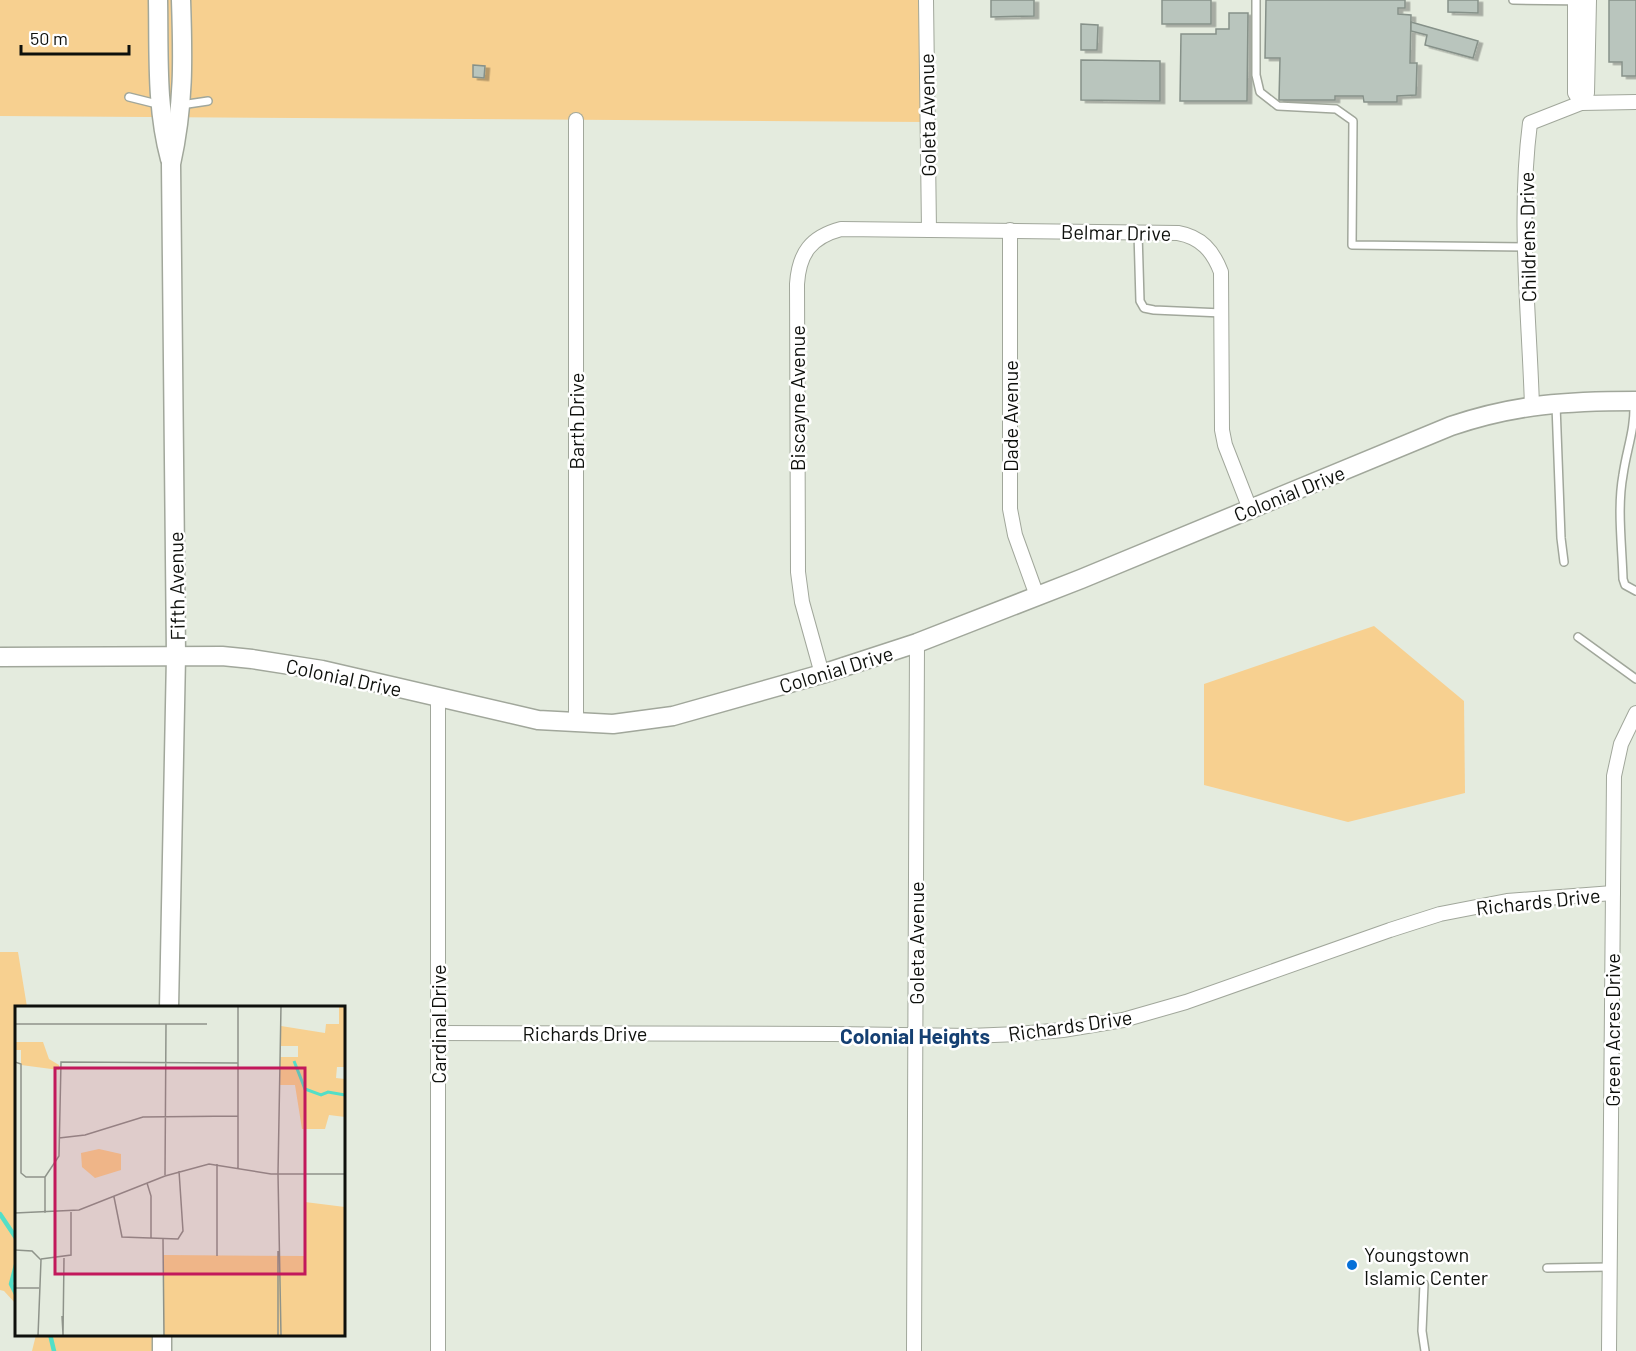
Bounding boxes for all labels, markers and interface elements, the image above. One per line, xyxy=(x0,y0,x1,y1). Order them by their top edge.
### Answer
scale bar xyxy=(21,18,129,56)
text: 50 m xyxy=(30,27,68,49)
street label: Goleta Avenue xyxy=(914,53,940,177)
street label: Childrens Drive xyxy=(1514,172,1540,302)
street label: Belmar Drive xyxy=(1061,219,1171,245)
street label: Biscayne Avenue xyxy=(785,325,809,471)
street label: Dade Avenue xyxy=(998,360,1022,472)
street label: Barth Drive xyxy=(564,373,588,469)
street label: Colonial Drive xyxy=(1230,460,1348,526)
street label: Fifth Avenue xyxy=(163,531,189,641)
street label: Colonial Drive xyxy=(776,640,896,698)
street label: Colonial Drive xyxy=(284,653,404,701)
street label: Goleta Avenue xyxy=(904,881,928,1005)
street label: Richards Drive xyxy=(1475,883,1601,919)
street label: Green Acres Drive xyxy=(1600,953,1624,1107)
street label: Cardinal Drive xyxy=(426,964,450,1084)
street label: Richards Drive xyxy=(1006,1004,1134,1046)
inset map xyxy=(15,1006,345,1336)
street label: Richards Drive xyxy=(522,1021,648,1045)
district label: Colonial Heights xyxy=(840,1023,990,1048)
place label: Youngstown Islamic Center xyxy=(1364,1242,1488,1289)
marker: Youngstown Islamic Center xyxy=(1345,1258,1359,1272)

